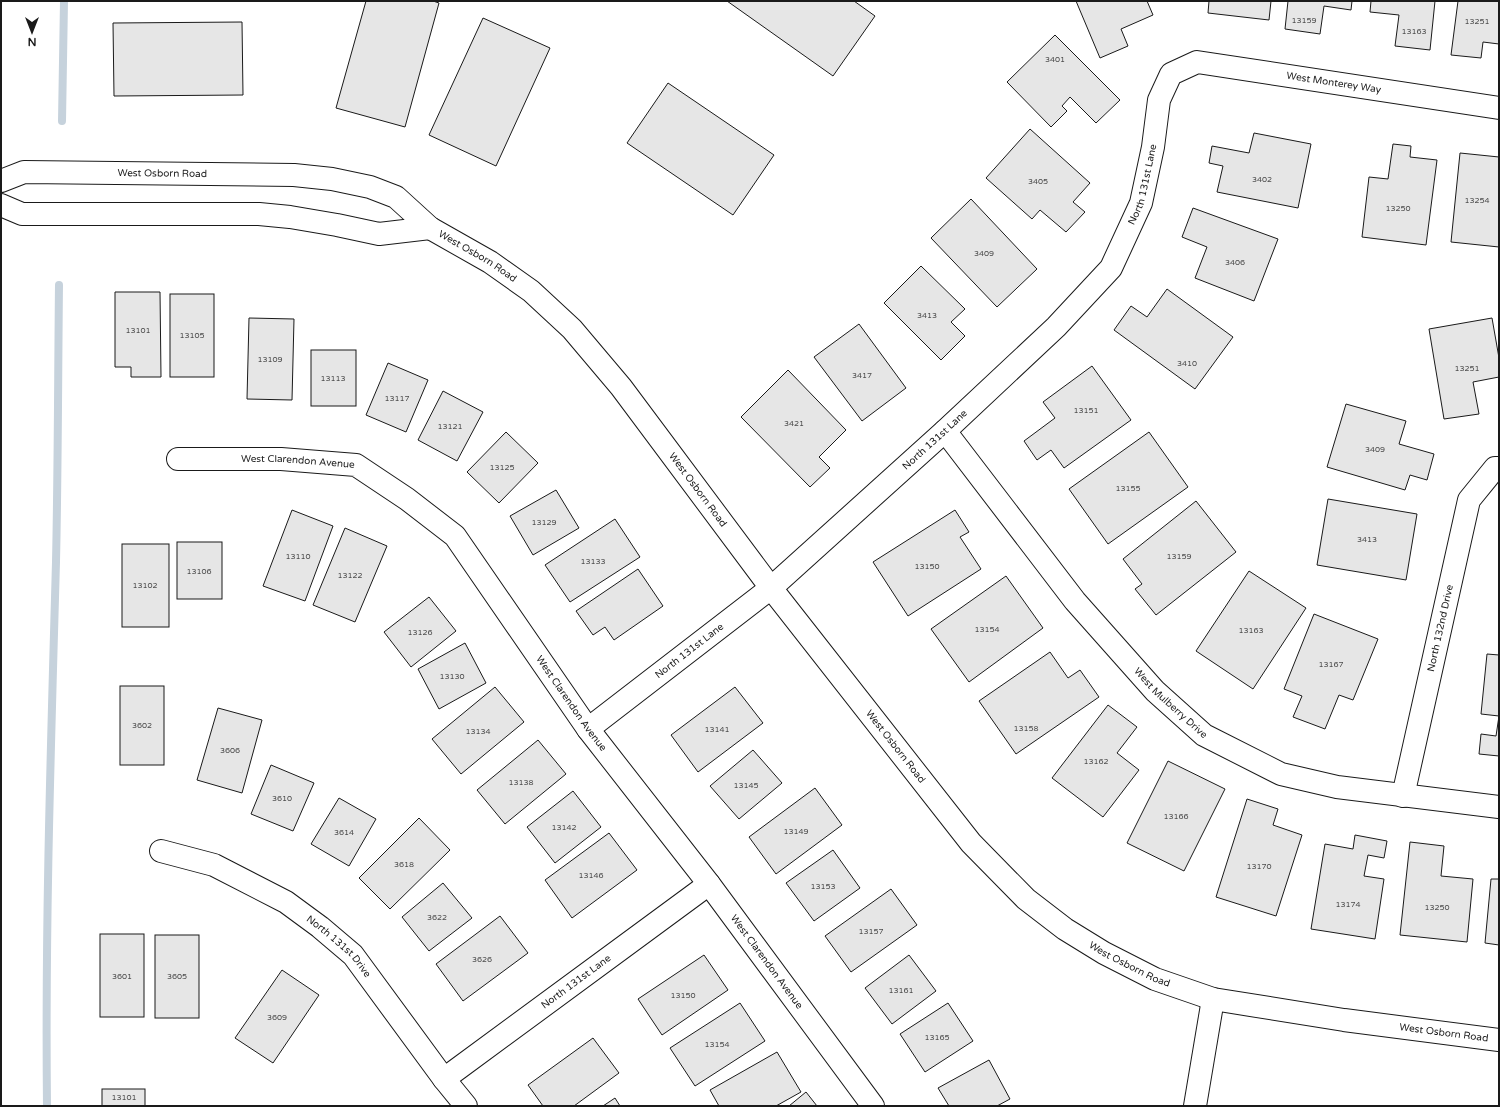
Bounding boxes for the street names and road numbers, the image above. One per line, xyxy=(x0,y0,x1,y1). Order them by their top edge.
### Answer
street label: West Monterey Way xyxy=(1286,70,1382,96)
street label: North 131st Lane xyxy=(1126,143,1160,227)
street label: West Osborn Road xyxy=(117,167,207,180)
street label: West Osborn Road xyxy=(436,228,519,285)
street label: North 131st Lane xyxy=(900,407,970,472)
street label: West Osborn Road xyxy=(666,450,729,529)
street label: West Clarendon Avenue xyxy=(241,453,356,471)
street label: North 132nd Drive xyxy=(1425,583,1456,673)
street label: North 131st Lane xyxy=(653,620,726,681)
street label: West Clarendon Avenue xyxy=(533,654,609,754)
street label: West Mulberry Drive xyxy=(1131,665,1210,741)
street label: West Osborn Road xyxy=(863,708,928,786)
street label: West Clarendon Avenue xyxy=(728,912,805,1012)
street label: North 131st Drive xyxy=(304,913,374,980)
street label: West Osborn Road xyxy=(1087,939,1172,990)
street label: North 131st Lane xyxy=(539,952,614,1011)
street label: West Osborn Road xyxy=(1399,1021,1489,1045)

